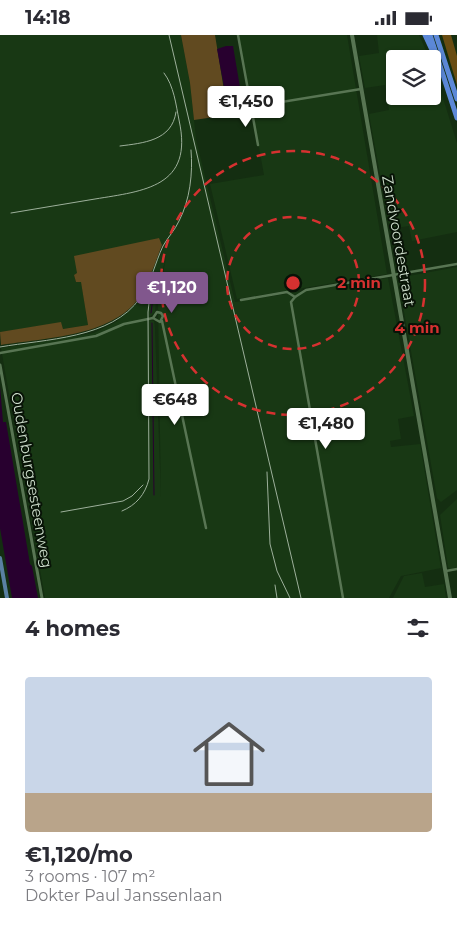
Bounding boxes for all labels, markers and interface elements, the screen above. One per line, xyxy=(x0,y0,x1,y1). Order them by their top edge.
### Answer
text: 14:18 xyxy=(25,6,71,29)
map controls xyxy=(386,50,441,105)
button: layers xyxy=(386,50,441,105)
pin: €1,450 xyxy=(205,86,287,128)
text: €1,450 xyxy=(218,92,274,111)
street label: Zandvoordestraat xyxy=(378,174,420,308)
pin: €1,120 xyxy=(131,271,213,314)
text: 2 min xyxy=(337,273,381,292)
centre of rings xyxy=(284,274,302,292)
text: €1,120 xyxy=(147,278,197,297)
text: 4 min xyxy=(394,318,440,337)
pin: €648 xyxy=(145,383,205,426)
text: €648 xyxy=(153,390,197,409)
street label: Oudenburgsesteenweg xyxy=(7,391,57,569)
pin: €1,480 xyxy=(285,407,367,450)
text: €1,480 xyxy=(298,414,354,433)
icon: filters xyxy=(404,614,432,642)
text: 4 homes xyxy=(25,616,120,641)
icon: home xyxy=(184,709,274,799)
text: €1,120/mo xyxy=(25,842,133,867)
text: 3 rooms · 107 m² xyxy=(25,867,155,886)
text: Dokter Paul Janssenlaan xyxy=(25,886,223,905)

